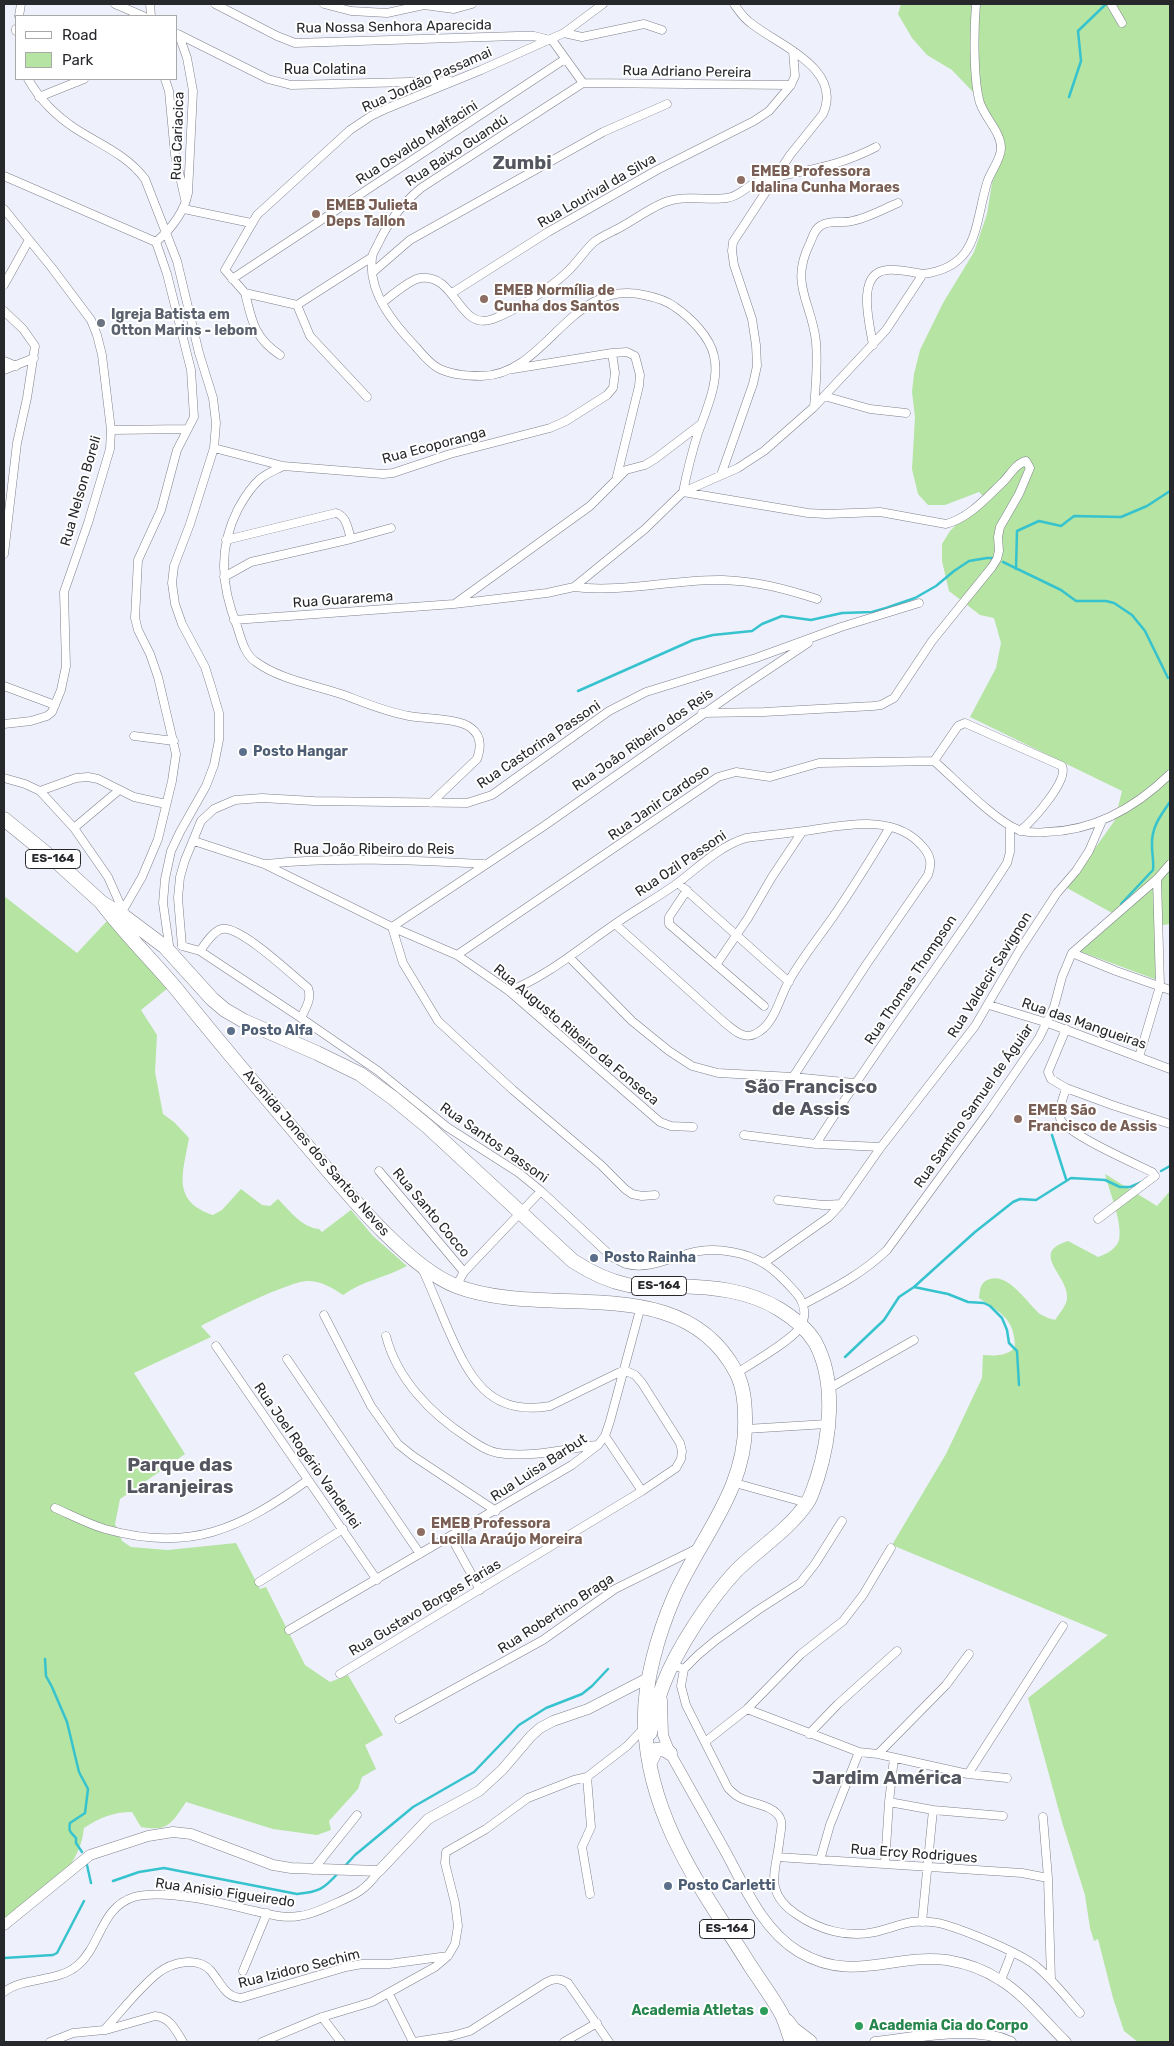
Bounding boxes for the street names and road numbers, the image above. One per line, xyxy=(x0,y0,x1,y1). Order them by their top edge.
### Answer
street label: Rua Nossa Senhora Aparecida xyxy=(296,17,492,37)
street label: Rua Jordão Passamai xyxy=(359,44,495,116)
street label: Rua Colatina xyxy=(284,62,366,78)
street label: Rua Adriano Pereira xyxy=(622,62,752,82)
street label: Rua Cariacica xyxy=(168,91,188,181)
street label: Rua Osvaldo Malfacini xyxy=(353,97,481,189)
street label: Rua Baixo Guandú xyxy=(403,112,511,190)
street label: Rua Lourival da Silva xyxy=(535,150,659,232)
street label: Rua Ecoporanga xyxy=(380,424,488,468)
street label: Rua Nelson Boreli xyxy=(57,434,105,548)
street label: Rua Guararema xyxy=(292,588,394,612)
street label: Rua João Ribeiro dos Reis xyxy=(569,685,717,795)
street label: Rua Castorina Passoni xyxy=(474,697,604,793)
street label: Rua Janir Cardoso xyxy=(605,762,713,844)
street label: Rua Ozil Passoni xyxy=(632,827,730,901)
street label: Rua João Ribeiro do Reis xyxy=(294,842,454,858)
road number: ES-164 xyxy=(26,850,80,869)
street label: Rua Valdecir Savignon xyxy=(944,909,1036,1041)
street label: Rua Thomas Thompson xyxy=(861,912,961,1048)
street label: Rua Augusto Ribeiro da Fonseca xyxy=(490,961,662,1109)
street label: Rua das Mangueiras xyxy=(1019,995,1149,1053)
street label: Rua Santino Samuel de Águiar xyxy=(911,1021,1037,1191)
street label: Avenida Jones dos Santos Neves xyxy=(239,1066,393,1240)
street label: Rua Santos Passoni xyxy=(437,1099,551,1187)
street label: Rua Santo Cocco xyxy=(389,1165,473,1261)
road number: ES-164 xyxy=(632,1276,686,1295)
street label: Rua Joel Rogério Vanderlei xyxy=(250,1380,364,1532)
street label: Rua Luisa Barbut xyxy=(488,1431,590,1505)
street label: Rua Gustavo Borges Farias xyxy=(346,1556,504,1660)
street label: Rua Robertino Braga xyxy=(495,1570,617,1658)
street label: Rua Ercy Rodrigues xyxy=(850,1841,978,1867)
street label: Rua Anisio Figueiredo xyxy=(154,1875,296,1911)
road number: ES-164 xyxy=(700,1920,754,1938)
street label: Rua Izidoro Sechim xyxy=(236,1946,362,1992)

